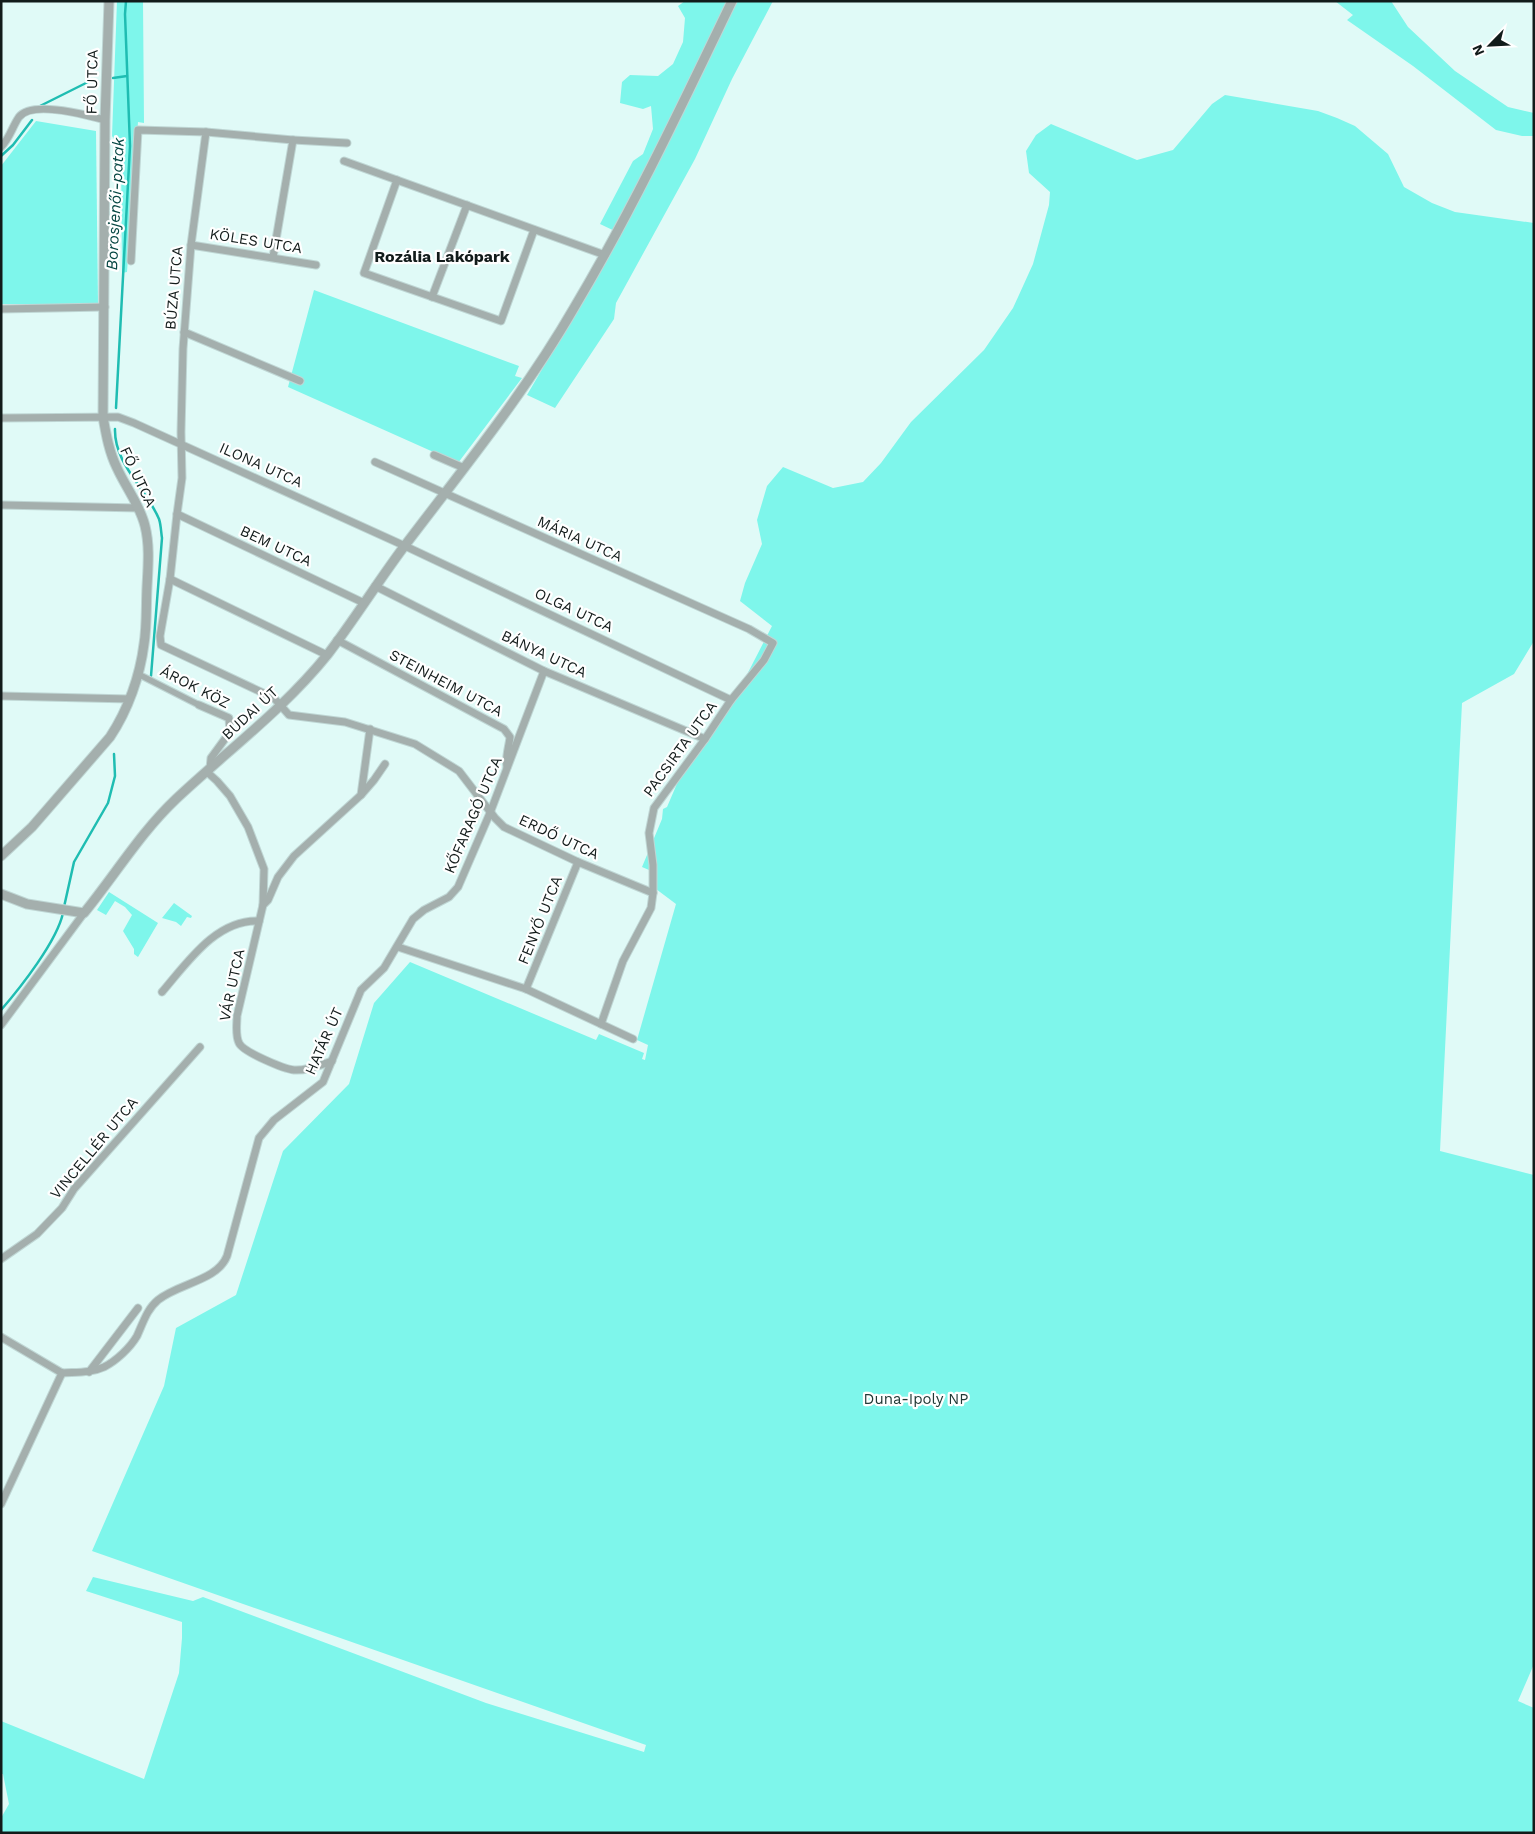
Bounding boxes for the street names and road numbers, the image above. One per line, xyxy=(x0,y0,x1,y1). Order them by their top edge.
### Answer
street label: FŐ UTCA xyxy=(81,49,102,115)
street label: KÖLES UTCA xyxy=(208,225,304,257)
street label: BÚZA UTCA xyxy=(161,245,187,331)
street label: ILONA UTCA xyxy=(217,439,306,491)
street label: FŐ UTCA xyxy=(116,443,161,510)
street label: MÁRIA UTCA xyxy=(535,512,625,566)
street label: BEM UTCA xyxy=(237,522,315,570)
street label: OLGA UTCA xyxy=(532,584,616,636)
street label: BÁNYA UTCA xyxy=(498,626,590,682)
street label: STEINHEIM UTCA xyxy=(386,646,506,721)
street label: ÁROK KÖZ xyxy=(157,662,233,712)
street label: BUDAI ÚT xyxy=(218,683,282,743)
street label: PACSIRTA UTCA xyxy=(639,698,721,800)
street label: KŐFARAGÓ UTCA xyxy=(439,754,506,876)
street label: ERDŐ UTCA xyxy=(516,810,602,863)
street label: FENYŐ UTCA xyxy=(513,873,566,967)
street label: VÁR UTCA xyxy=(216,947,248,1023)
street label: HATÁR ÚT xyxy=(301,1004,347,1078)
street label: VINCELLÉR UTCA xyxy=(46,1093,142,1202)

